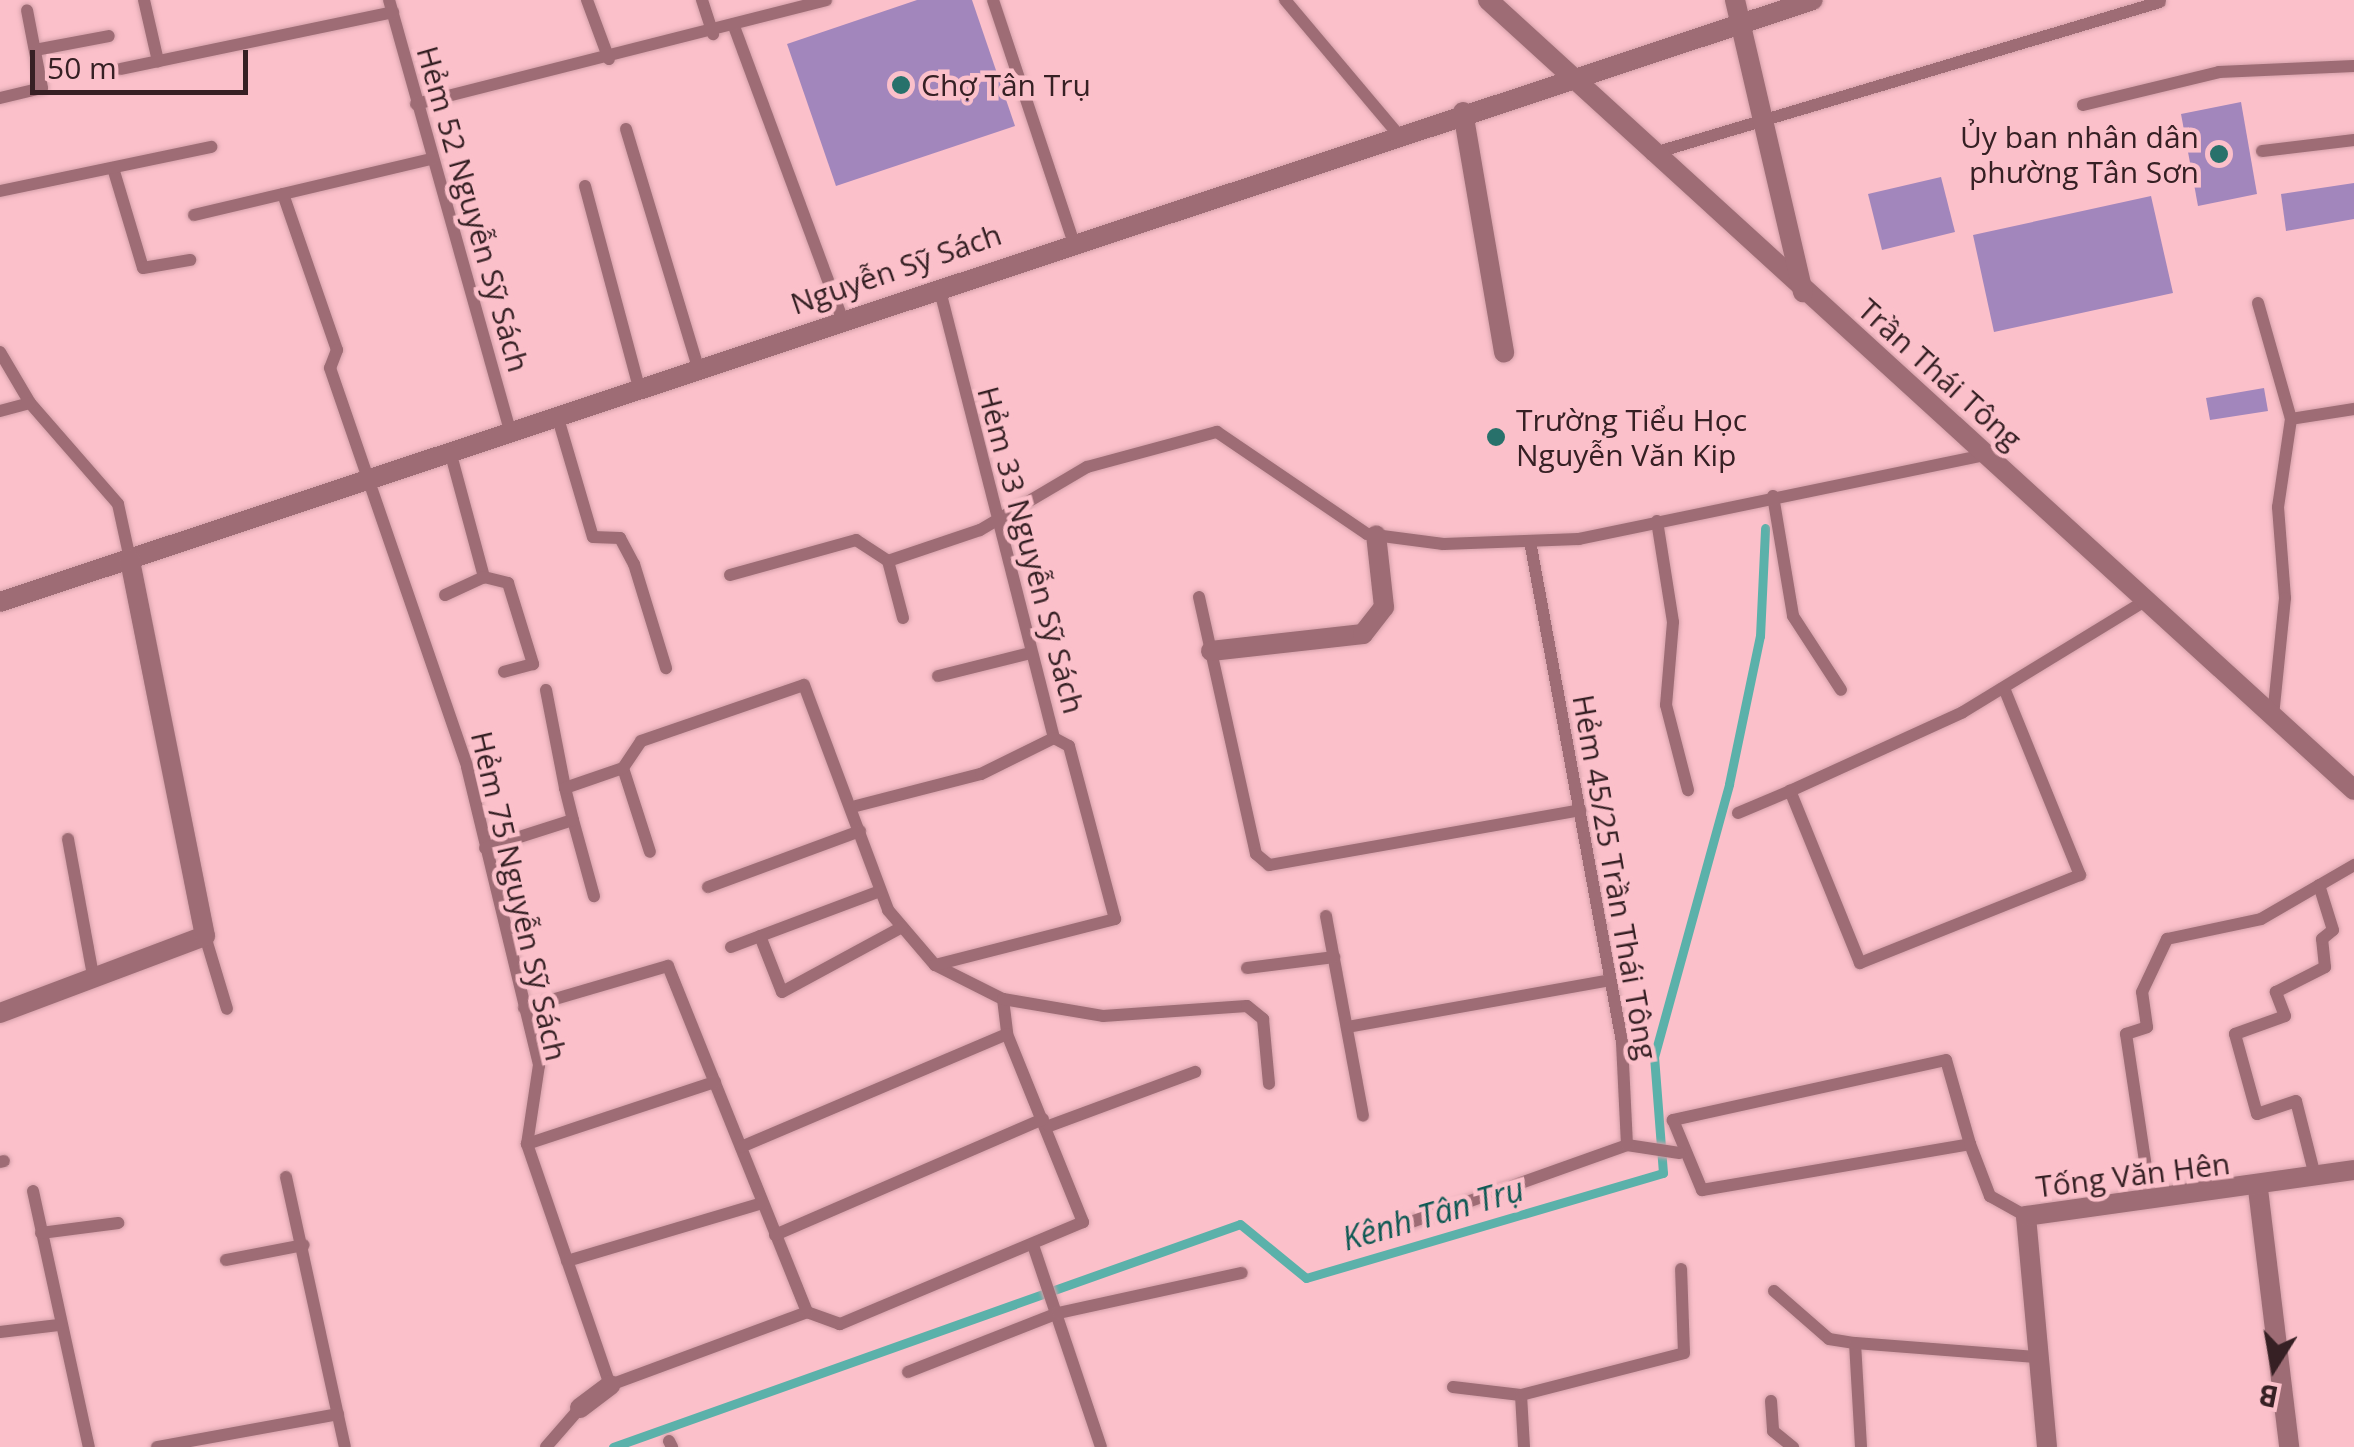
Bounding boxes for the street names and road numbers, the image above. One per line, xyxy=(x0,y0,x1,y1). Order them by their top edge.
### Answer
street label: Hẻm 52 Nguyễn Sỹ Sách xyxy=(409,42,537,376)
street label: Nguyễn Sỹ Sách xyxy=(786,216,1006,322)
street label: Trần Thái Tông xyxy=(1851,291,2029,457)
street label: Hẻm 33 Nguyễn Sỹ Sách xyxy=(970,383,1092,717)
street label: Hẻm 45/25 Trần Thái Tông xyxy=(1565,692,1665,1062)
street label: Hẻm 75 Nguyễn Sỹ Sách xyxy=(464,728,574,1064)
street label: Tống Văn Hên xyxy=(2034,1145,2232,1205)

